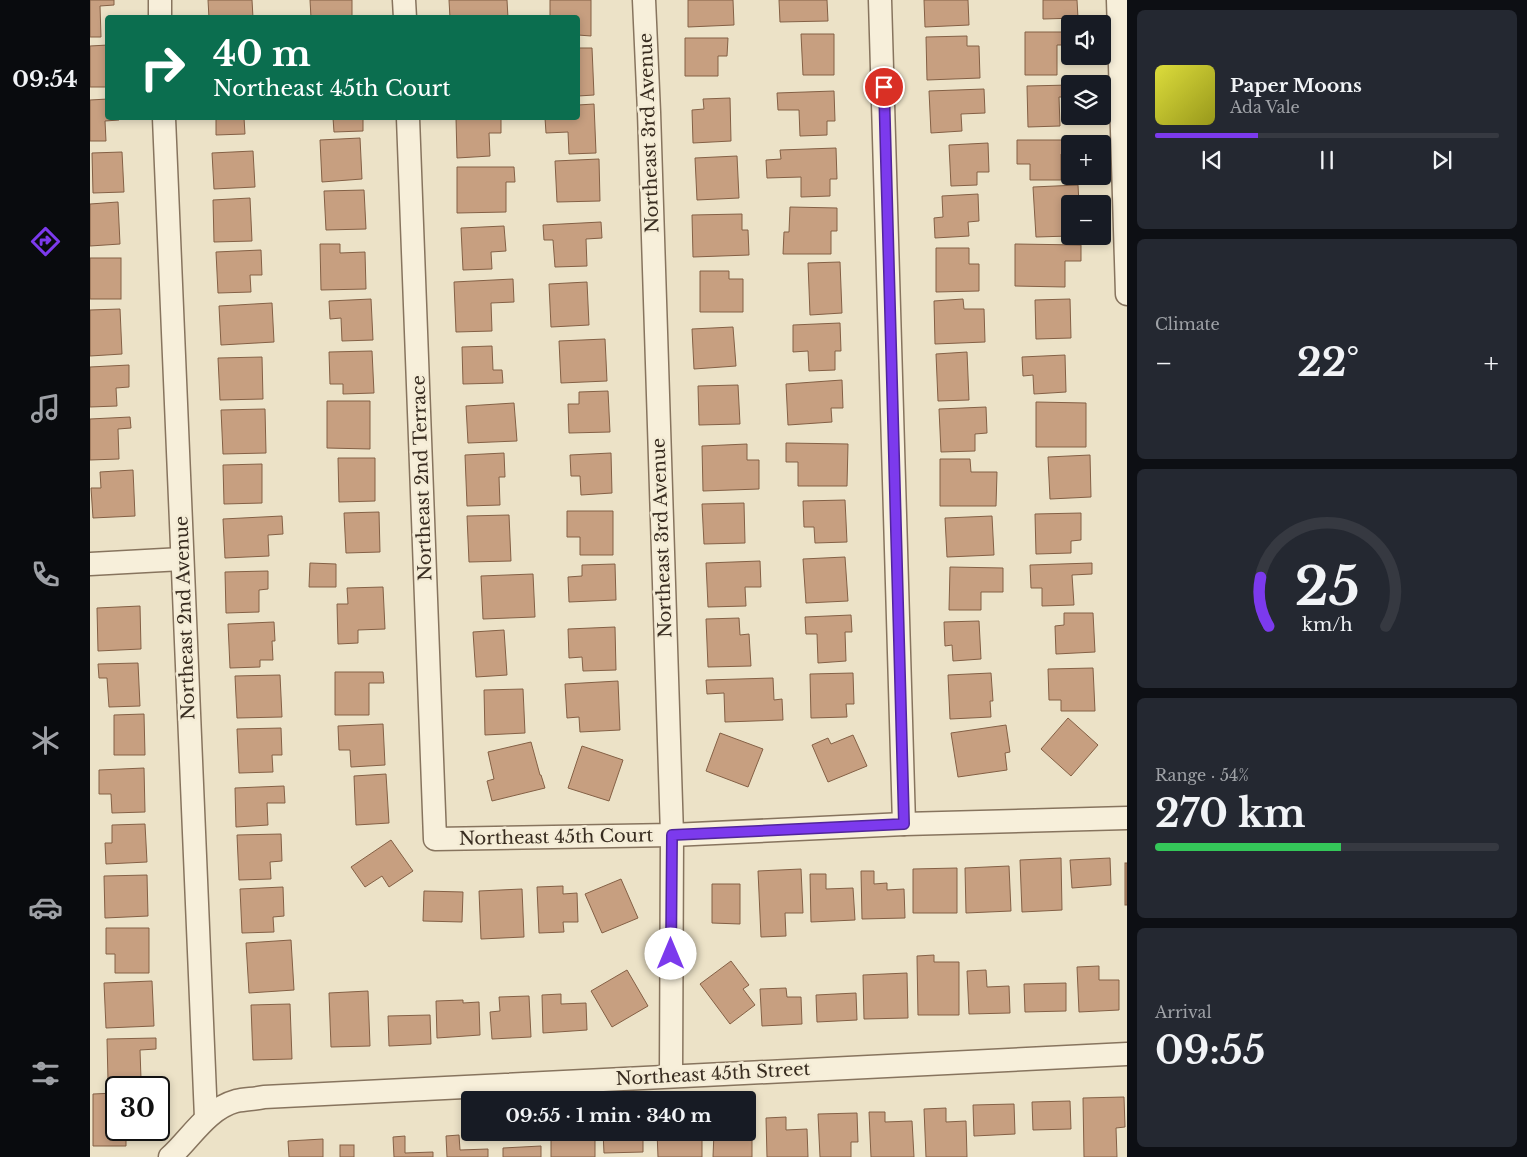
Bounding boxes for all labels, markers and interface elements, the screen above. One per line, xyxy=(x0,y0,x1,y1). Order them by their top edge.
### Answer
map controls xyxy=(1061,15,1111,245)
button: sound xyxy=(1061,15,1111,65)
text: 40 m xyxy=(213,32,311,75)
street label: Northeast 3rd Avenue xyxy=(635,33,663,233)
icon: right xyxy=(130,35,195,100)
text: 09:54 xyxy=(12,66,78,93)
pin xyxy=(863,66,905,108)
icon: arrive xyxy=(870,73,898,101)
text: Paper Moons xyxy=(1230,74,1362,97)
text: Northeast 45th Court xyxy=(213,75,451,102)
button: layers xyxy=(1061,75,1111,125)
text: Ada Vale xyxy=(1230,97,1300,117)
button: + xyxy=(1061,135,1111,185)
icon: previous xyxy=(1198,146,1226,174)
icon: pause xyxy=(1313,146,1341,174)
icon: next xyxy=(1428,146,1456,174)
button: − xyxy=(1061,195,1111,245)
icon: directions xyxy=(28,224,63,259)
text: Climate xyxy=(1155,314,1220,334)
text: 22° xyxy=(1297,339,1359,386)
text: − xyxy=(1155,346,1173,381)
text: + xyxy=(1484,346,1499,381)
street label: Northeast 2nd Terrace xyxy=(407,375,437,581)
icon: music xyxy=(28,391,63,426)
street label: Northeast 3rd Avenue xyxy=(648,438,676,638)
street label: Northeast 2nd Avenue xyxy=(170,516,200,720)
text: 25 xyxy=(1295,555,1359,619)
icon: phone xyxy=(28,557,63,592)
text: km/h xyxy=(1302,614,1352,636)
icon: climate xyxy=(28,723,63,758)
text: Range · 54% xyxy=(1155,765,1249,785)
text: 270 km xyxy=(1155,790,1305,837)
street label: Northeast 45th Court xyxy=(459,824,654,850)
icon: car xyxy=(28,890,63,925)
position arrow xyxy=(644,927,696,979)
text: Arrival xyxy=(1155,1002,1212,1022)
text: 09:55 xyxy=(1155,1027,1265,1074)
icon: filters xyxy=(28,1056,63,1091)
street label: Northeast 45th Street xyxy=(615,1058,811,1090)
speed limit sign: 30 xyxy=(105,1076,170,1141)
text: 09:55 · 1 min · 340 m xyxy=(505,1104,712,1127)

